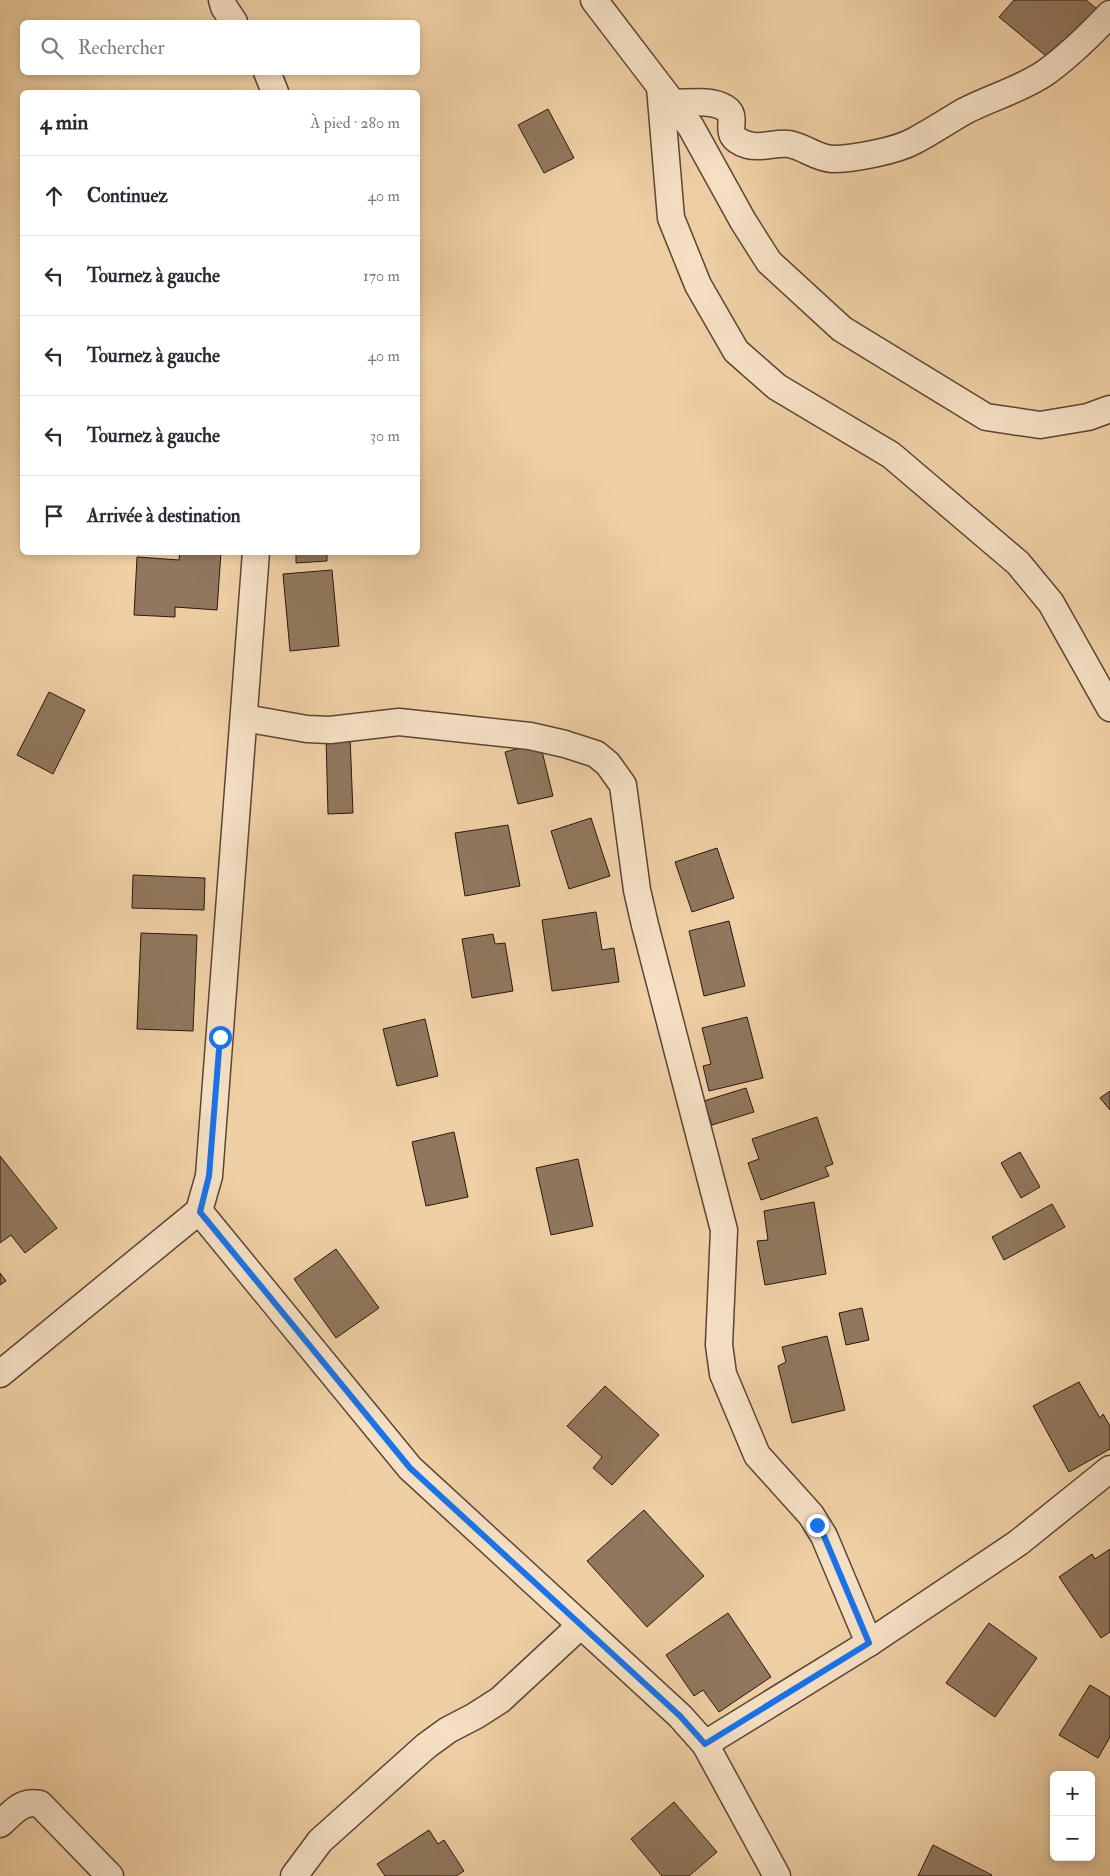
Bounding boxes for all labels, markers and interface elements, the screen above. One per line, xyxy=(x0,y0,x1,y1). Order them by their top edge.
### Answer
search box xyxy=(20,20,420,75)
icon: search xyxy=(38,34,66,62)
text: Rechercher xyxy=(78,36,165,60)
text: 4 min xyxy=(40,109,88,136)
text: À pied · 280 m xyxy=(310,113,400,133)
icon: ahead xyxy=(40,182,68,210)
text: Continuez xyxy=(87,184,168,208)
text: 40 m xyxy=(367,186,400,206)
icon: left xyxy=(40,262,68,290)
text: Tournez à gauche xyxy=(87,264,220,288)
text: 170 m xyxy=(363,266,400,286)
icon: left xyxy=(40,342,68,370)
text: Tournez à gauche xyxy=(87,344,220,368)
text: 40 m xyxy=(367,346,400,366)
icon: left xyxy=(40,422,68,450)
text: Tournez à gauche xyxy=(87,424,220,448)
text: 30 m xyxy=(370,426,400,446)
icon: arrive xyxy=(40,502,68,530)
text: Arrivée à destination xyxy=(87,504,241,528)
route start xyxy=(209,1026,232,1049)
route end xyxy=(806,1514,829,1537)
map controls xyxy=(1050,1771,1095,1861)
button: + xyxy=(1050,1771,1095,1816)
button: − xyxy=(1050,1816,1095,1861)

